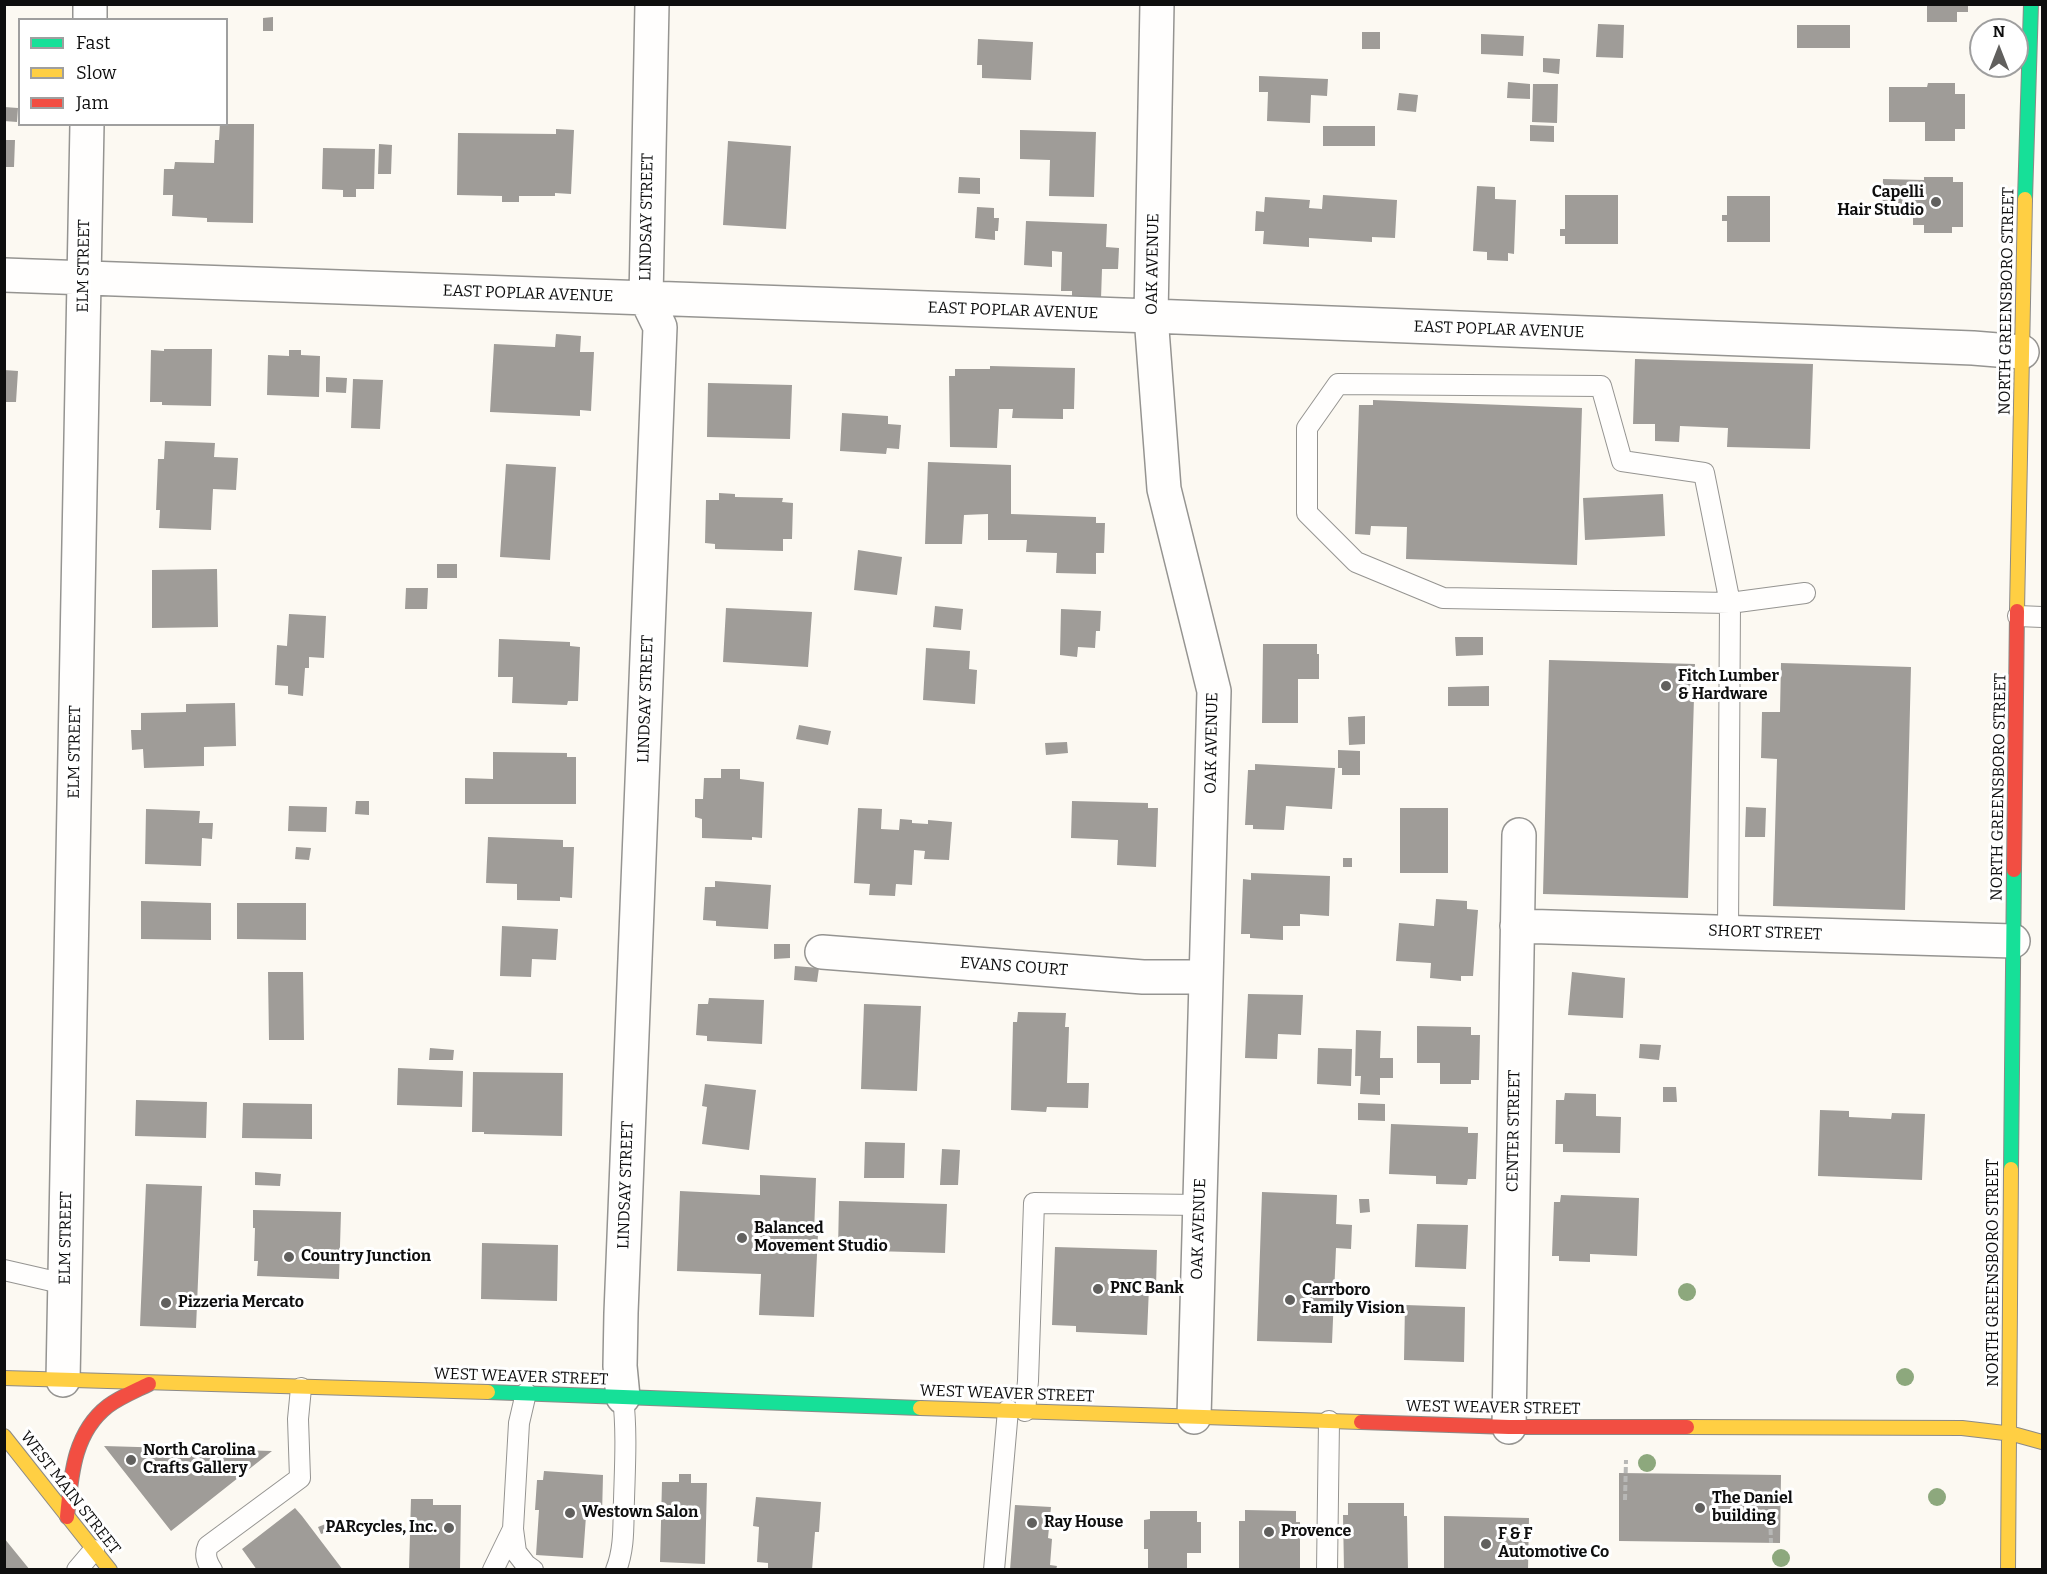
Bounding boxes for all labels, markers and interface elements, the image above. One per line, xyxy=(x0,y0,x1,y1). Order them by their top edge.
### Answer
legend xyxy=(18,18,228,126)
north arrow xyxy=(1969,18,2029,78)
text: N xyxy=(1993,22,2005,41)
text: Fast xyxy=(76,32,111,54)
text: Slow xyxy=(76,62,116,84)
text: Jam xyxy=(76,92,109,114)
street label: LINDSAY STREET xyxy=(636,153,658,281)
place label: Capelli Hair Studio xyxy=(1837,183,1924,221)
street label: NORTH GREENSBORO STREET xyxy=(1995,187,2019,415)
marker: Capelli Hair Studio xyxy=(1929,195,1943,209)
street label: OAK AVENUE xyxy=(1143,213,1163,315)
street label: ELM STREET xyxy=(74,219,94,313)
street label: EAST POPLAR AVENUE xyxy=(442,281,614,307)
street label: EAST POPLAR AVENUE xyxy=(927,298,1099,324)
street label: EAST POPLAR AVENUE xyxy=(1413,317,1585,343)
street label: LINDSAY STREET xyxy=(634,635,658,763)
place label: Fitch Lumber & Hardware xyxy=(1678,667,1779,705)
street label: NORTH GREENSBORO STREET xyxy=(1987,673,2011,901)
marker: Fitch Lumber & Hardware xyxy=(1659,679,1673,693)
street label: OAK AVENUE xyxy=(1202,692,1222,794)
street label: ELM STREET xyxy=(65,705,85,799)
street label: SHORT STREET xyxy=(1708,921,1822,945)
street label: EVANS COURT xyxy=(959,954,1069,980)
street label: CENTER STREET xyxy=(1503,1070,1525,1192)
street label: LINDSAY STREET xyxy=(614,1121,638,1249)
street label: NORTH GREENSBORO STREET xyxy=(1984,1159,2004,1387)
street label: OAK AVENUE xyxy=(1188,1178,1210,1280)
street label: ELM STREET xyxy=(56,1191,76,1285)
place label: Balanced Movement Studio xyxy=(754,1219,888,1257)
marker: Balanced Movement Studio xyxy=(735,1231,749,1245)
place label: Country Junction xyxy=(301,1247,431,1267)
marker: Country Junction xyxy=(282,1250,296,1264)
place label: PNC Bank xyxy=(1110,1279,1184,1299)
place label: Carrboro Family Vision xyxy=(1302,1281,1405,1319)
marker: PNC Bank xyxy=(1091,1282,1105,1296)
place label: Pizzeria Mercato xyxy=(178,1293,304,1313)
marker: Carrboro Family Vision xyxy=(1283,1293,1297,1307)
marker: Pizzeria Mercato xyxy=(159,1296,173,1310)
street label: WEST WEAVER STREET xyxy=(433,1364,609,1390)
street label: WEST WEAVER STREET xyxy=(919,1381,1095,1407)
street label: WEST WEAVER STREET xyxy=(1405,1397,1581,1419)
street label: WEST MAIN STREET xyxy=(16,1428,124,1558)
place label: North Carolina Crafts Gallery xyxy=(143,1441,256,1479)
marker: North Carolina Crafts Gallery xyxy=(124,1453,138,1467)
place label: The Daniel building xyxy=(1712,1489,1793,1527)
marker: The Daniel building xyxy=(1693,1501,1707,1515)
place label: Westown Salon xyxy=(582,1503,698,1523)
marker: Westown Salon xyxy=(563,1506,577,1520)
place label: Ray House xyxy=(1044,1513,1123,1533)
marker: Ray House xyxy=(1025,1516,1039,1530)
place label: PARcycles, Inc. xyxy=(325,1518,437,1538)
marker: PARcycles, Inc. xyxy=(442,1521,456,1535)
place label: Provence xyxy=(1281,1522,1351,1542)
marker: Provence xyxy=(1262,1525,1276,1539)
place label: F & F Automotive Co xyxy=(1498,1525,1609,1563)
marker: F & F Automotive Co xyxy=(1479,1537,1493,1551)

